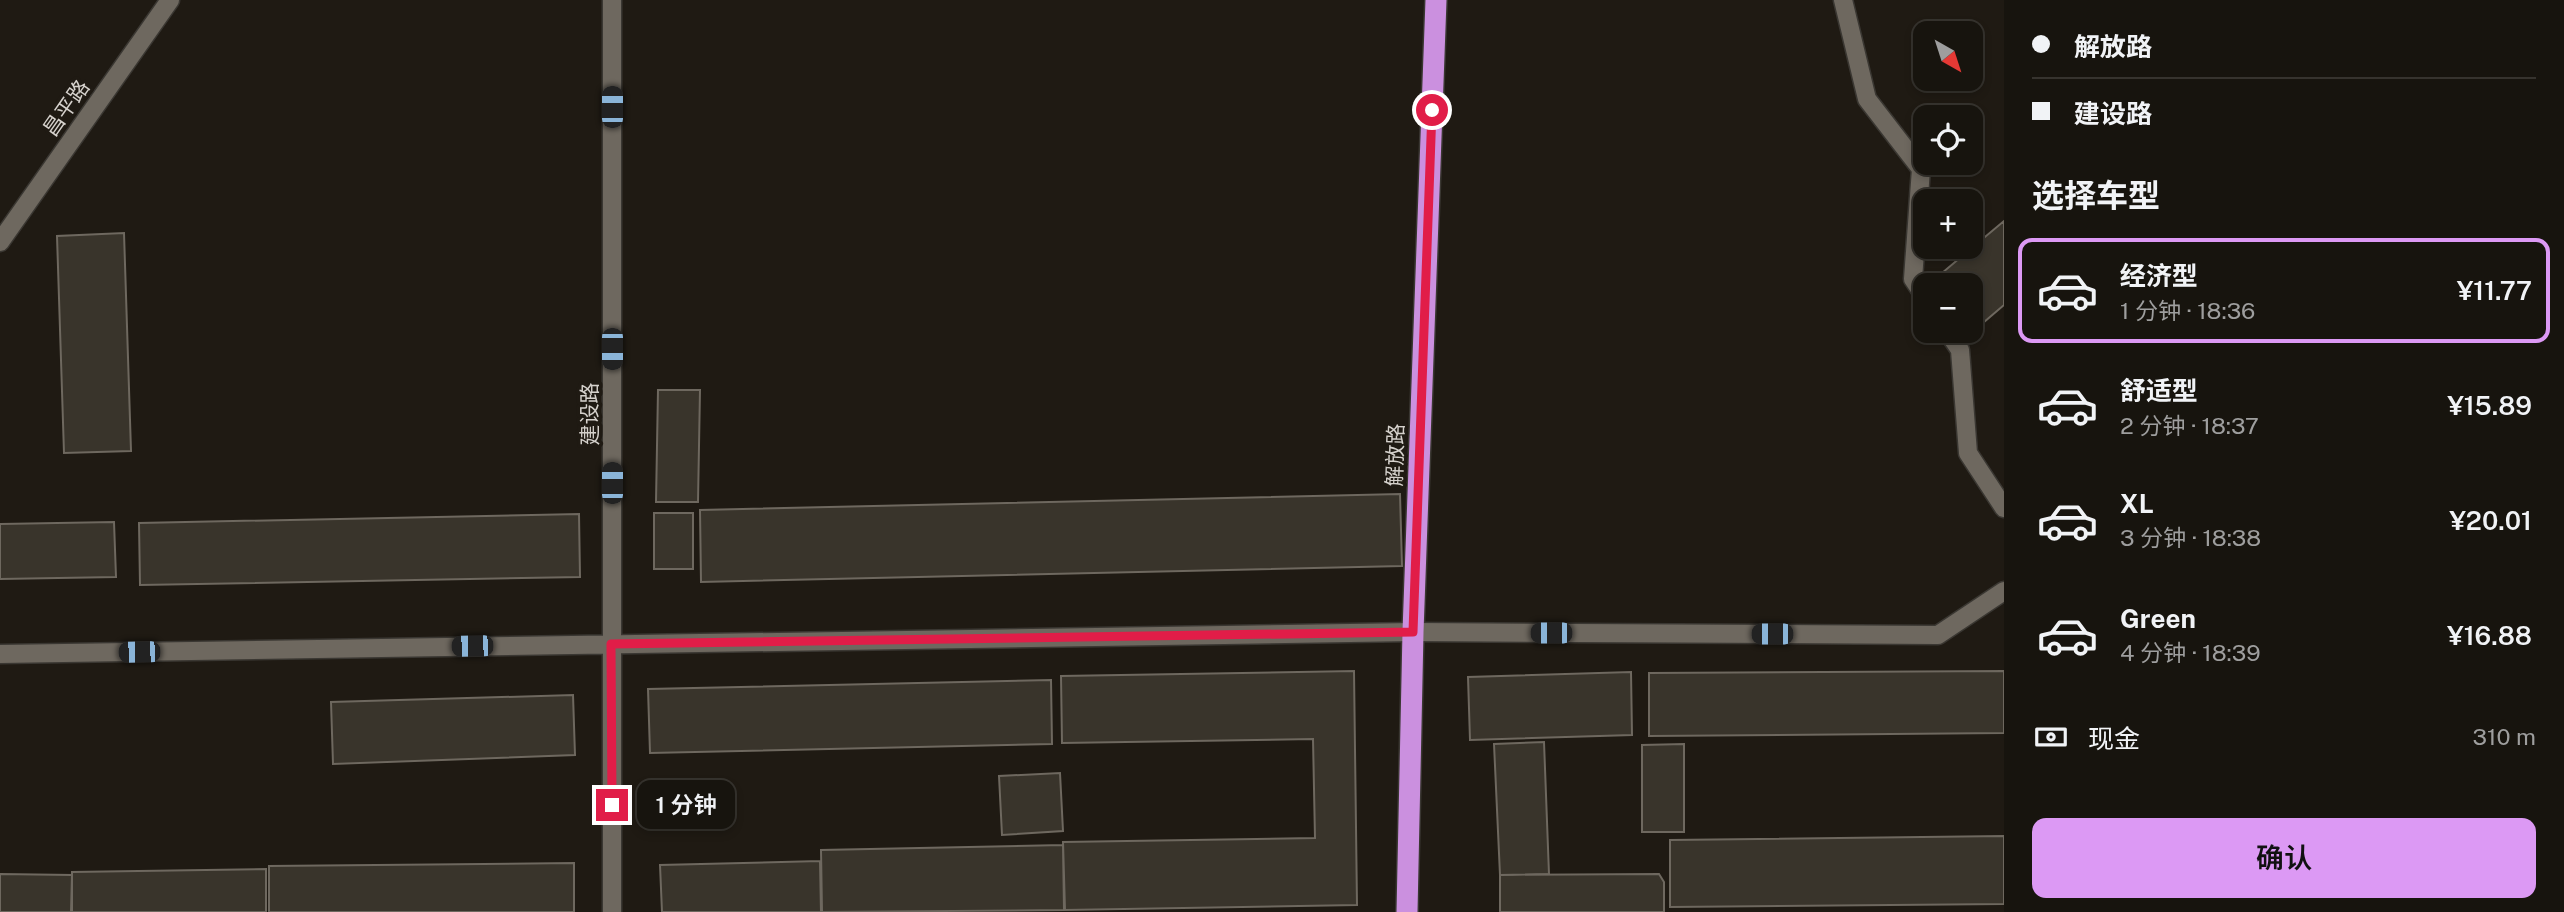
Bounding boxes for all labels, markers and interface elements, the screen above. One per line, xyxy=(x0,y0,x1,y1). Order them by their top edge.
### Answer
north arrow xyxy=(1913,21,1983,91)
map controls xyxy=(1913,21,1983,343)
text: 解放路 xyxy=(2074,31,2152,62)
street label: 昌平路 xyxy=(38,75,94,141)
car xyxy=(602,86,623,128)
route start xyxy=(1416,94,1448,126)
text: 建设路 xyxy=(2074,98,2152,129)
button: locate xyxy=(1913,105,1983,175)
text: 选择车型 xyxy=(2032,177,2160,214)
button: + xyxy=(1913,189,1983,259)
icon: car xyxy=(2036,259,2099,322)
text: 经济型 xyxy=(2120,260,2198,291)
button: − xyxy=(1913,273,1983,343)
text: ¥11.77 xyxy=(2457,275,2532,306)
text: 1 分钟 · 18:36 xyxy=(2120,297,2255,324)
car xyxy=(602,328,623,370)
icon: car xyxy=(2036,374,2099,437)
text: 舒适型 xyxy=(2120,375,2198,406)
street label: 建设路 xyxy=(577,383,602,446)
text: ¥15.89 xyxy=(2447,390,2532,421)
text: 2 分钟 · 18:37 xyxy=(2120,412,2259,439)
street label: 解放路 xyxy=(1381,423,1409,487)
car xyxy=(602,462,623,504)
text: XL xyxy=(2120,488,2154,519)
icon: car xyxy=(2036,489,2099,552)
text: ¥20.01 xyxy=(2449,505,2532,536)
text: 3 分钟 · 18:38 xyxy=(2120,524,2261,551)
text: Green xyxy=(2120,603,2196,634)
icon: car xyxy=(2036,604,2099,667)
text: ¥16.88 xyxy=(2447,620,2532,651)
car xyxy=(1531,623,1573,644)
car xyxy=(1752,624,1794,645)
car xyxy=(451,635,494,657)
text: 4 分钟 · 18:39 xyxy=(2120,639,2261,666)
car xyxy=(118,641,161,663)
icon: cash xyxy=(2032,718,2070,756)
text: 现金 xyxy=(2088,723,2140,754)
text: 310 m xyxy=(2473,723,2536,750)
callout: 1 分钟 xyxy=(636,780,734,830)
route end xyxy=(596,789,628,821)
text: 1 分钟 xyxy=(656,791,717,818)
button: 确认 xyxy=(2032,818,2536,898)

